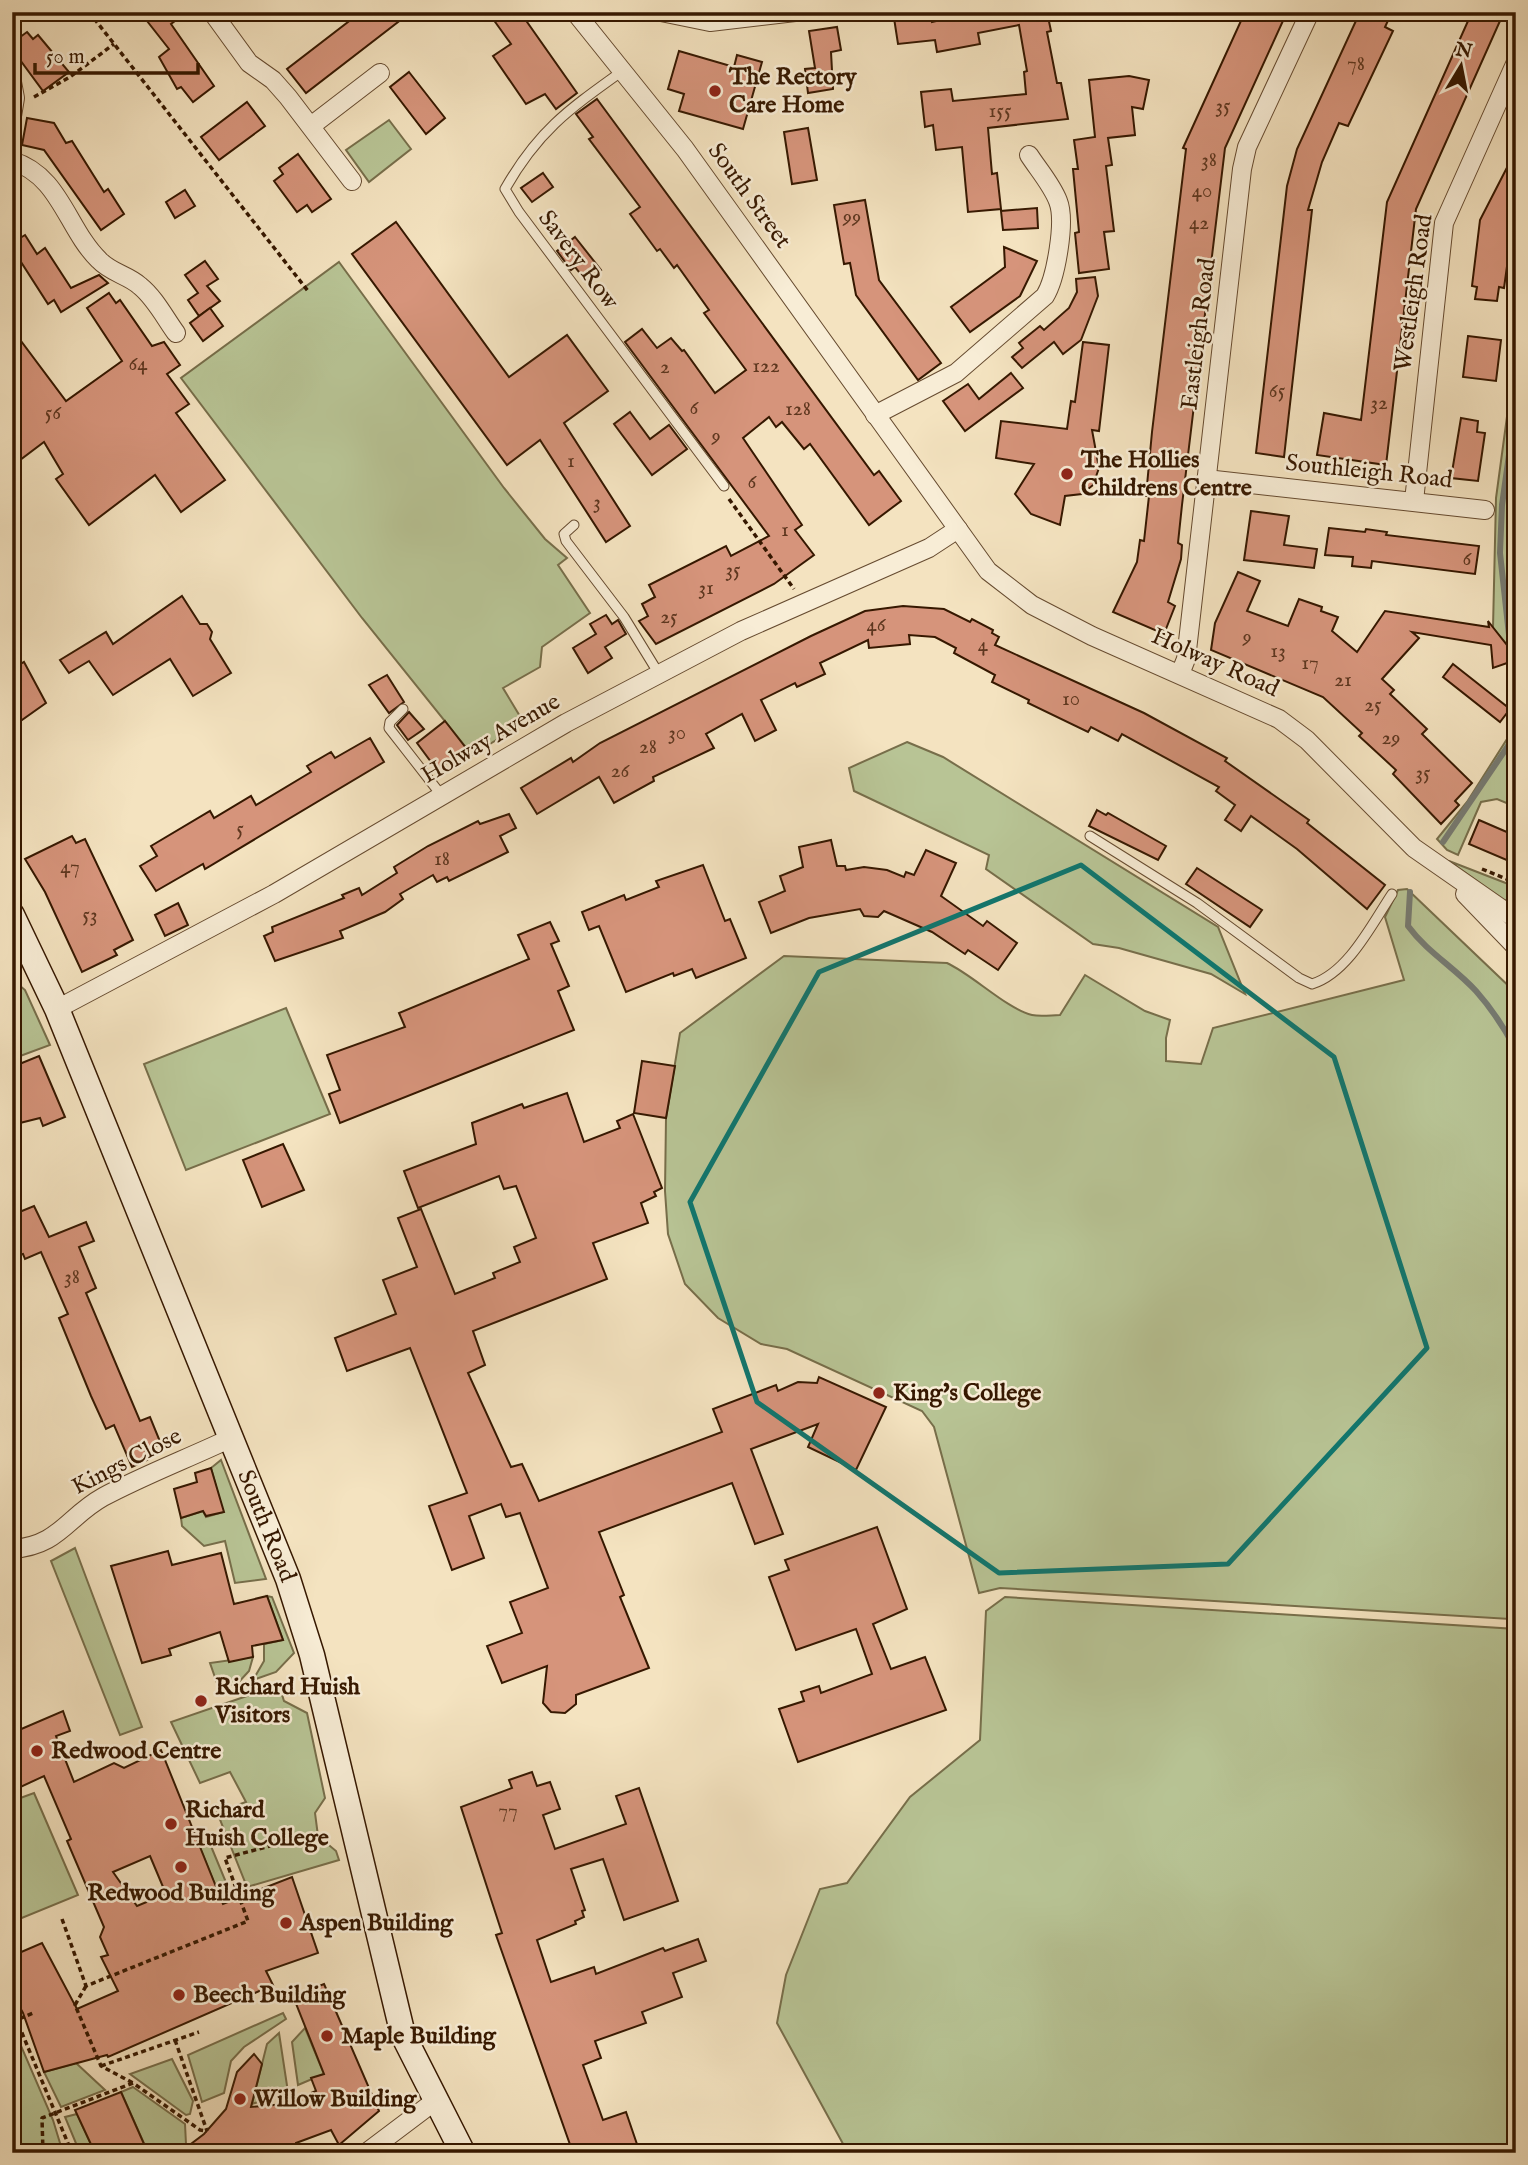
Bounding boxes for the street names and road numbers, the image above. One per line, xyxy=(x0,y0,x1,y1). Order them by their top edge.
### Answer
street label: South Street xyxy=(700,137,798,255)
street label: Savery Row xyxy=(531,204,626,317)
street label: Westleigh Road xyxy=(1388,212,1440,374)
street label: Eastleigh Road xyxy=(1174,256,1224,412)
street label: Southleigh Road xyxy=(1284,448,1454,496)
street label: Holway Road xyxy=(1146,621,1284,705)
street label: Holway Avenue xyxy=(416,687,566,791)
street label: Kings Close xyxy=(67,1421,187,1503)
street label: South Road xyxy=(230,1465,303,1587)

